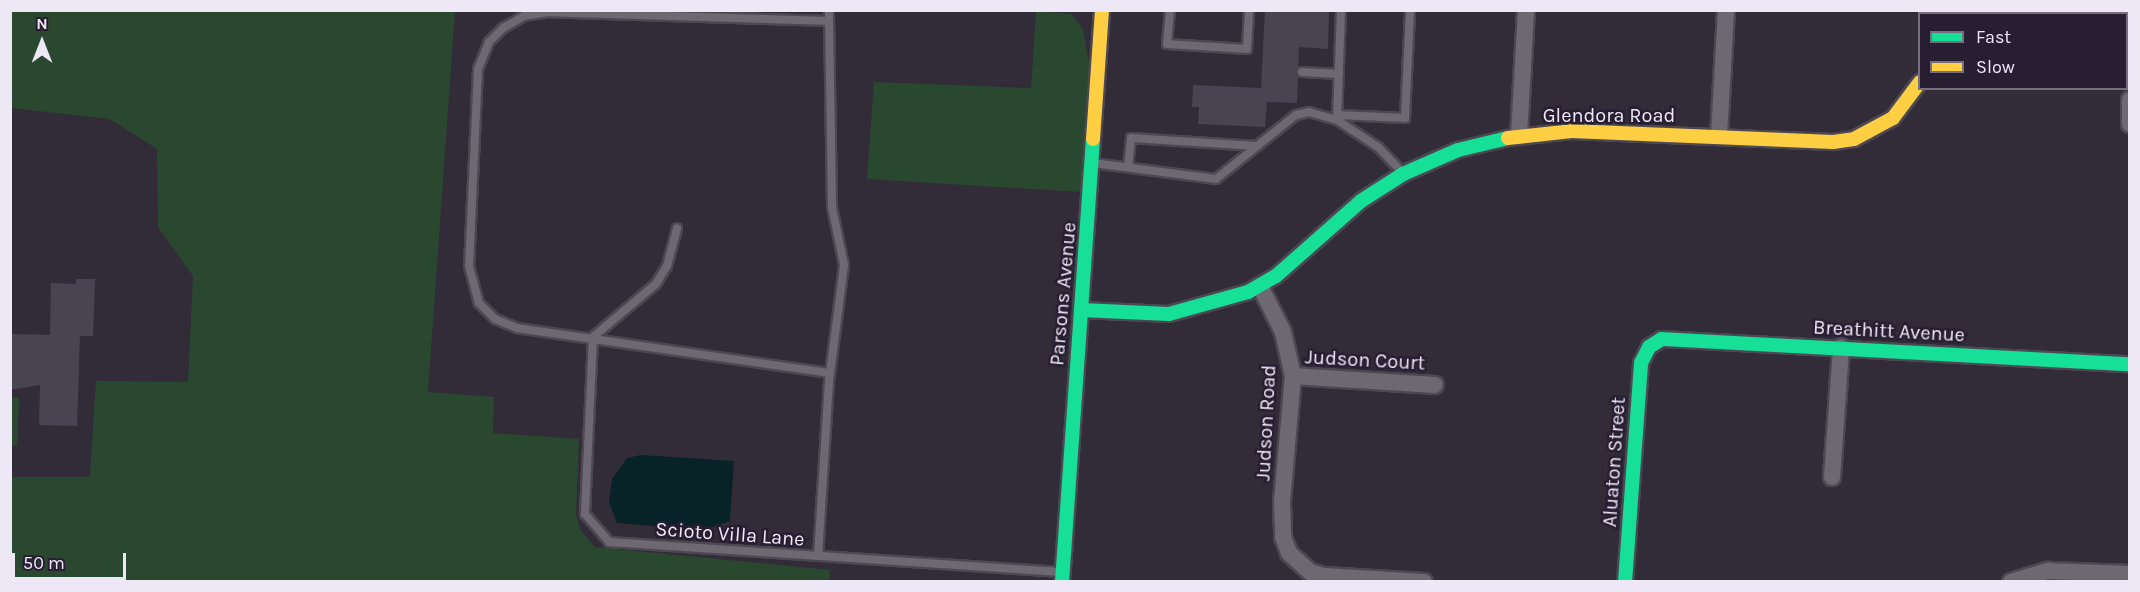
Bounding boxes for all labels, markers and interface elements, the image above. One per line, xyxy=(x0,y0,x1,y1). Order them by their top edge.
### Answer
north arrow xyxy=(12,12,72,72)
legend xyxy=(1918,12,2128,90)
text: N xyxy=(36,14,48,33)
text: Fast xyxy=(1976,26,2011,48)
text: Slow xyxy=(1976,56,2015,78)
street label: Glendora Road xyxy=(1543,103,1675,127)
street label: Parsons Avenue xyxy=(1045,221,1081,367)
street label: Breathitt Avenue xyxy=(1812,315,1966,347)
street label: Judson Court xyxy=(1304,345,1426,375)
street label: Judson Road xyxy=(1251,364,1281,482)
street label: Aluaton Street xyxy=(1597,396,1631,528)
street label: Scioto Villa Lane xyxy=(655,517,805,551)
scale bar xyxy=(15,541,129,579)
text: 50 m xyxy=(23,552,65,574)

